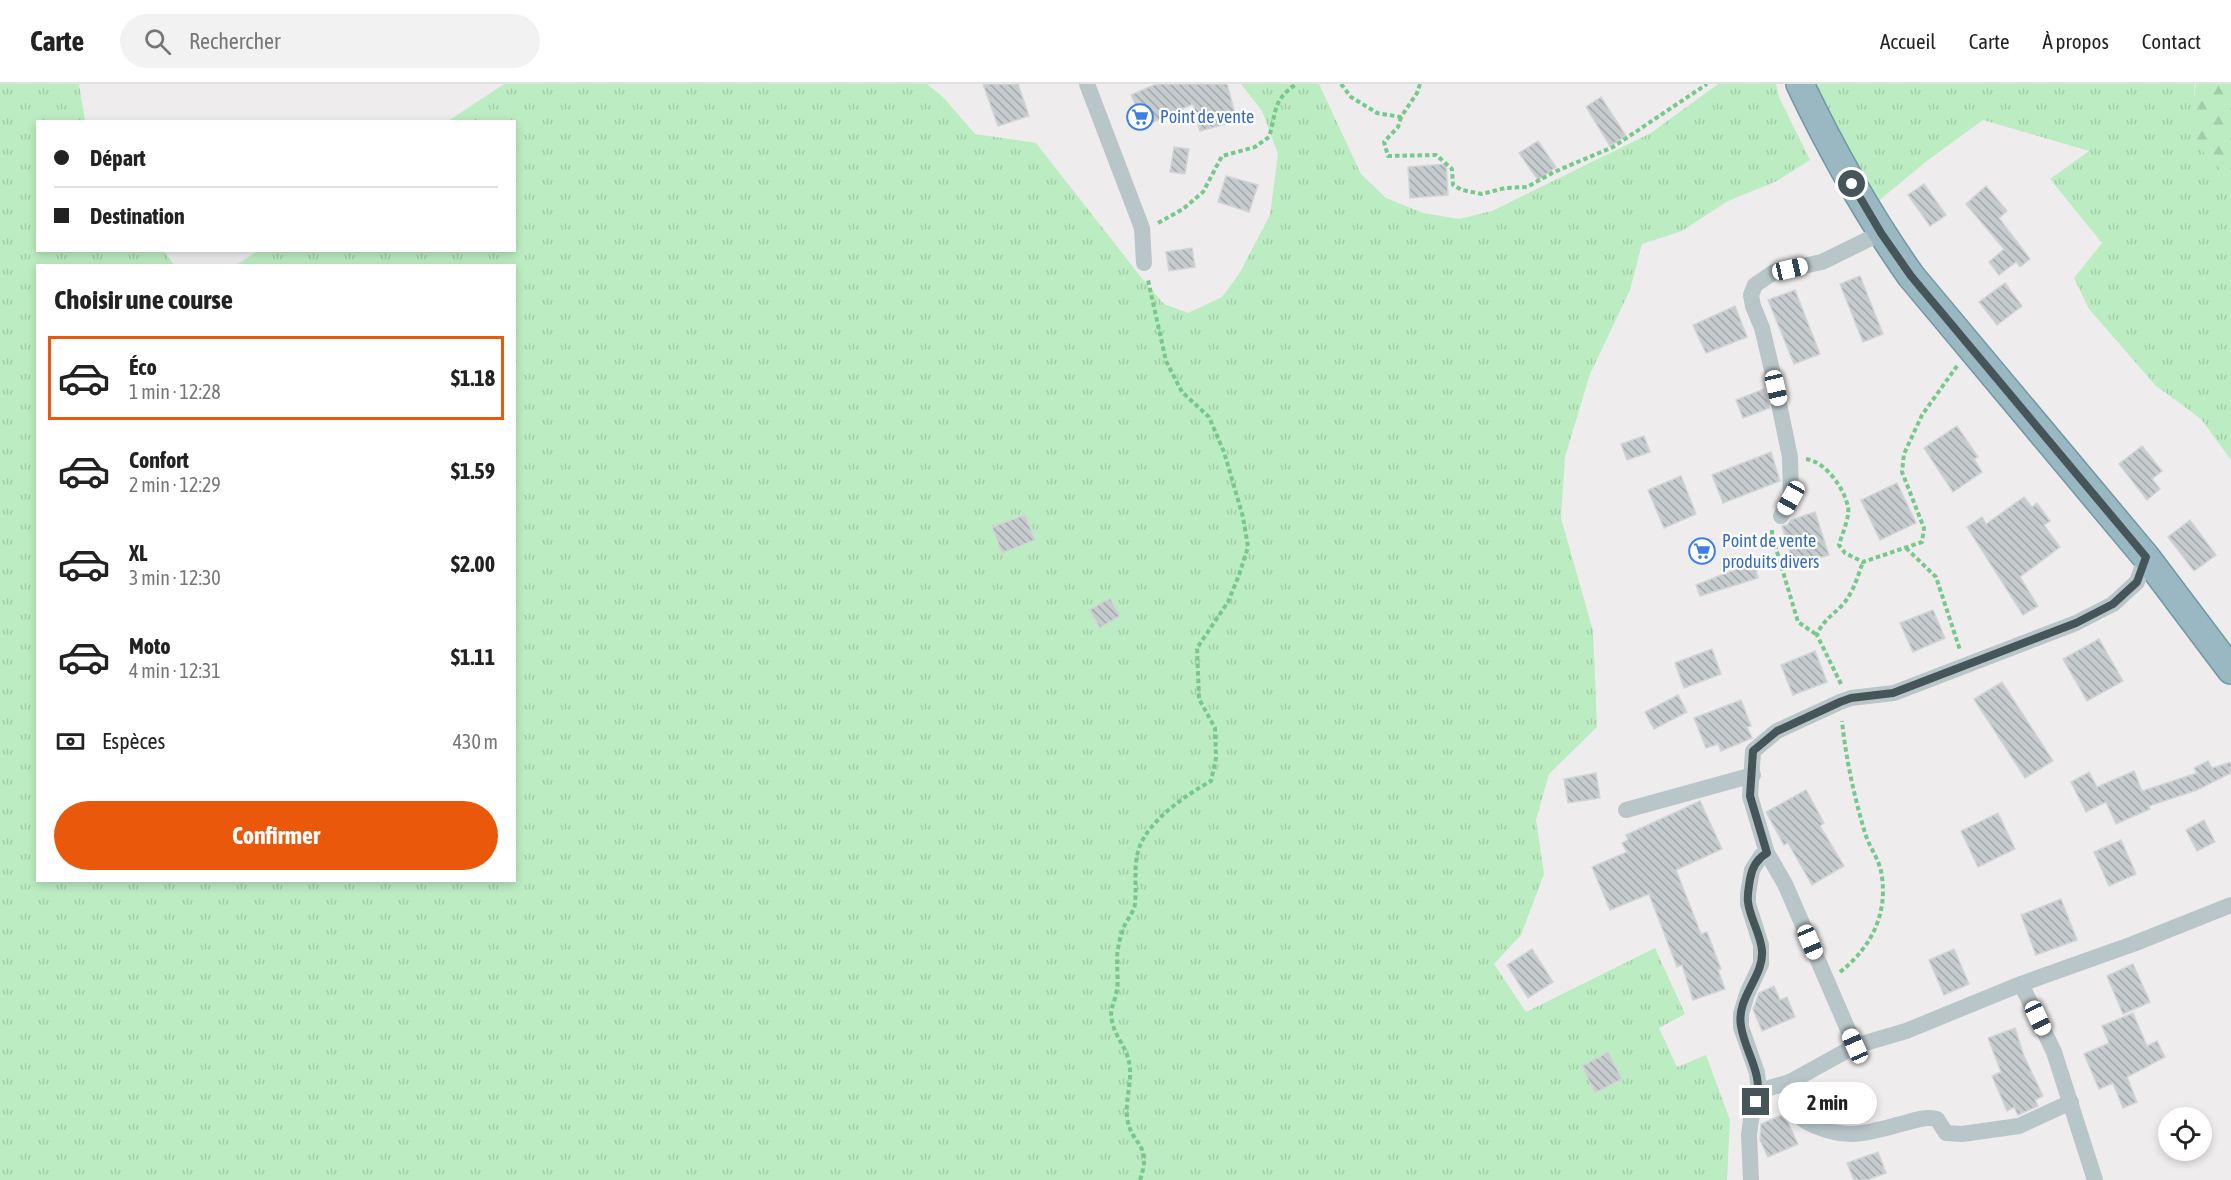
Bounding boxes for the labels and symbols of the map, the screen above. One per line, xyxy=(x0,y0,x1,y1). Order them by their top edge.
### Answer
supermarket icon: Point de vente xyxy=(1125,102,1155,132)
place label: Point de vente xyxy=(1160,106,1254,127)
route start xyxy=(1838,170,1865,197)
car xyxy=(1770,256,1810,282)
car xyxy=(1763,368,1789,408)
car xyxy=(1774,478,1808,518)
place label: Point de vente produits divers xyxy=(1722,530,1819,572)
supermarket icon: Point de vente produits divers xyxy=(1687,536,1717,566)
car xyxy=(1795,922,1825,962)
car xyxy=(2022,998,2054,1038)
car xyxy=(1839,1026,1871,1066)
callout: 2 min xyxy=(1777,1081,1876,1123)
route end xyxy=(1742,1088,1769,1115)

